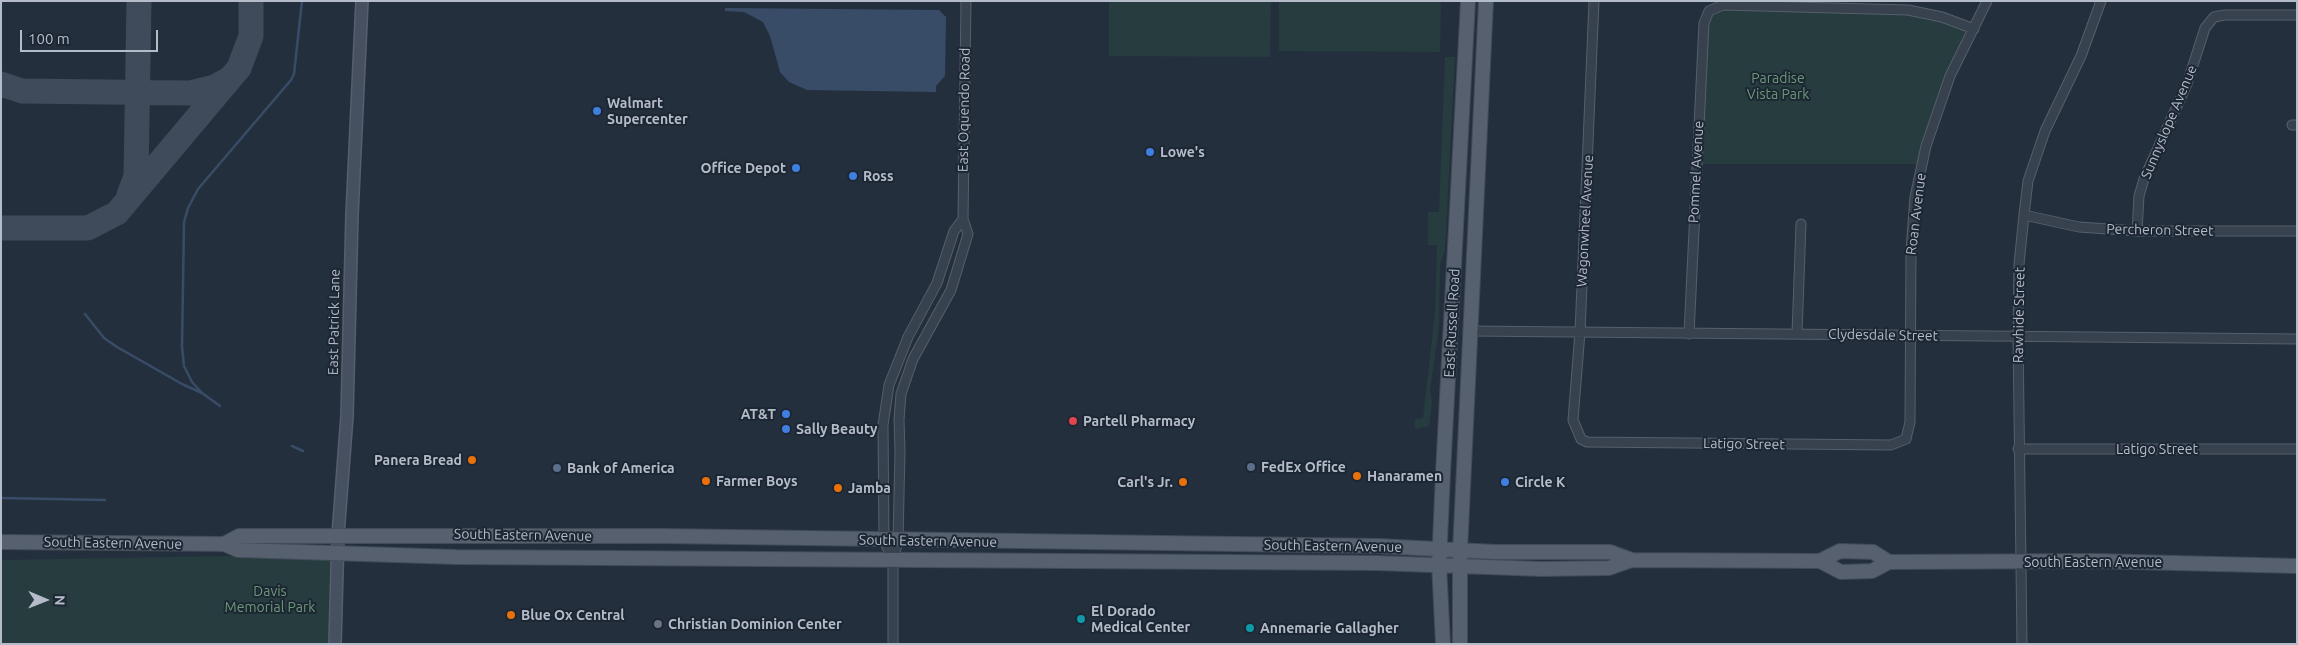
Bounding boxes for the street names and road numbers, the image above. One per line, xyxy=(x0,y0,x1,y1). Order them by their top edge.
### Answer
street label: East Oquendo Road xyxy=(955,48,973,172)
street label: Sunnyslope Avenue xyxy=(2137,62,2201,182)
street label: Pommel Avenue xyxy=(1685,120,1707,224)
street label: Wagonwheel Avenue xyxy=(1573,154,1597,288)
street label: Roan Avenue xyxy=(1903,172,1929,256)
street label: Percheron Street xyxy=(2106,221,2214,239)
street label: Rawhide Street xyxy=(2010,267,2028,363)
street label: East Russell Road xyxy=(1441,268,1463,378)
street label: East Patrick Lane xyxy=(325,269,343,375)
street label: Clydesdale Street xyxy=(1828,326,1938,344)
street label: Latigo Street xyxy=(1703,435,1785,453)
street label: Latigo Street xyxy=(2116,441,2198,457)
street label: South Eastern Avenue xyxy=(454,525,592,545)
street label: South Eastern Avenue xyxy=(859,531,997,551)
street label: South Eastern Avenue xyxy=(44,533,182,553)
street label: South Eastern Avenue xyxy=(1264,536,1402,556)
street label: South Eastern Avenue xyxy=(2024,554,2162,570)

